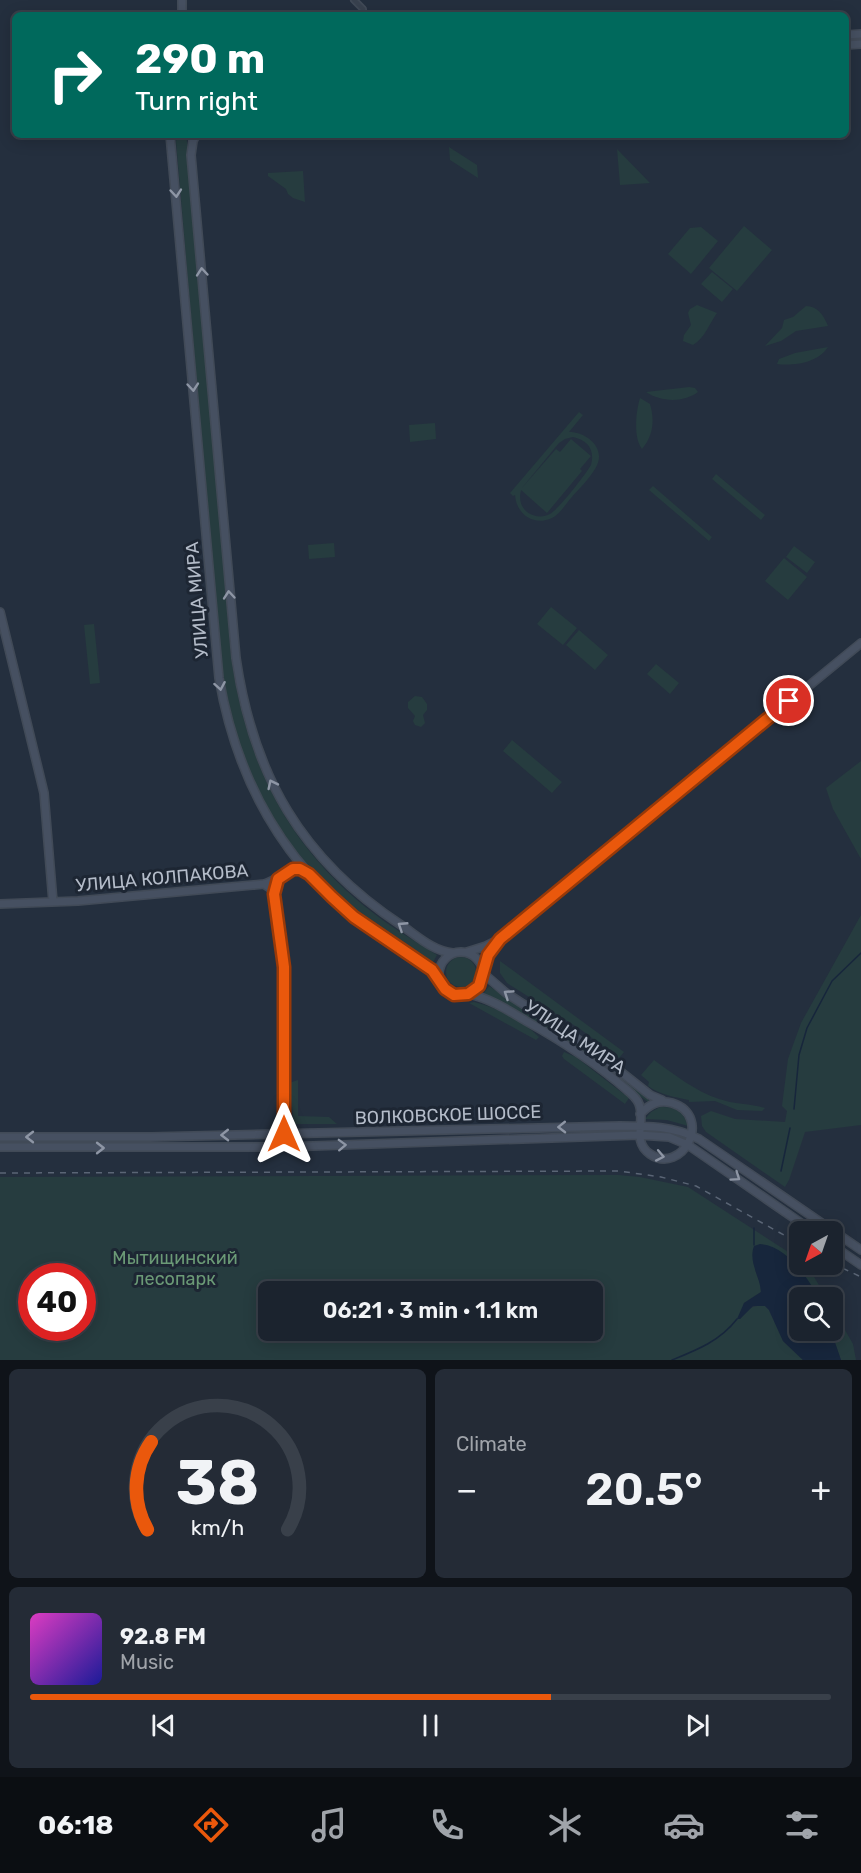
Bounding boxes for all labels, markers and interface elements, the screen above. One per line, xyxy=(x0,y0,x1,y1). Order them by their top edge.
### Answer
text: 290 m xyxy=(135,34,265,84)
icon: right xyxy=(36,36,114,114)
text: Turn right xyxy=(135,85,258,117)
one-way arrow xyxy=(169,189,182,198)
one-way arrow xyxy=(196,268,209,277)
one-way arrow xyxy=(186,383,199,392)
street label: УЛИЦА МИРА xyxy=(181,541,213,659)
one-way arrow xyxy=(223,590,236,599)
pin xyxy=(763,675,814,726)
one-way arrow xyxy=(213,681,226,691)
icon: arrive xyxy=(772,684,805,717)
one-way arrow xyxy=(267,779,279,790)
street label: УЛИЦА КОЛПАКОВА xyxy=(75,859,249,897)
one-way arrow xyxy=(397,922,408,933)
one-way arrow xyxy=(504,990,515,1001)
street label: УЛИЦА МИРА xyxy=(520,995,630,1079)
street label: ВОЛКОВСКОЕ ШОССЕ xyxy=(354,1101,542,1129)
position arrow xyxy=(252,1102,316,1166)
one-way arrow xyxy=(557,1121,566,1133)
one-way arrow xyxy=(221,1129,230,1142)
one-way arrow xyxy=(26,1131,35,1143)
one-way arrow xyxy=(338,1139,347,1152)
one-way arrow xyxy=(96,1142,105,1154)
one-way arrow xyxy=(655,1149,665,1162)
one-way arrow xyxy=(730,1170,741,1181)
north arrow xyxy=(789,1221,843,1275)
map controls xyxy=(789,1221,843,1341)
park label: Мытищинский лесопарк xyxy=(112,1247,238,1290)
speed limit sign: 40 xyxy=(18,1263,96,1341)
button: search xyxy=(789,1287,843,1341)
text: 06:21 · 3 min · 1.1 km xyxy=(323,1297,538,1324)
text: Climate xyxy=(456,1432,527,1456)
text: 38 xyxy=(176,1446,259,1520)
text: 20.5° xyxy=(585,1463,703,1516)
text: − xyxy=(456,1470,477,1509)
text: + xyxy=(810,1470,831,1509)
text: km/h xyxy=(191,1516,244,1541)
text: 92.8 FM xyxy=(120,1623,206,1650)
text: Music xyxy=(120,1650,174,1674)
icon: previous xyxy=(147,1709,180,1742)
icon: pause xyxy=(414,1709,447,1742)
icon: next xyxy=(681,1709,714,1742)
icon: directions xyxy=(190,1804,232,1846)
icon: music xyxy=(308,1804,350,1846)
icon: phone xyxy=(426,1804,468,1846)
icon: climate xyxy=(544,1804,586,1846)
icon: car xyxy=(663,1804,705,1846)
icon: filters xyxy=(781,1804,823,1846)
text: 06:18 xyxy=(38,1809,114,1841)

